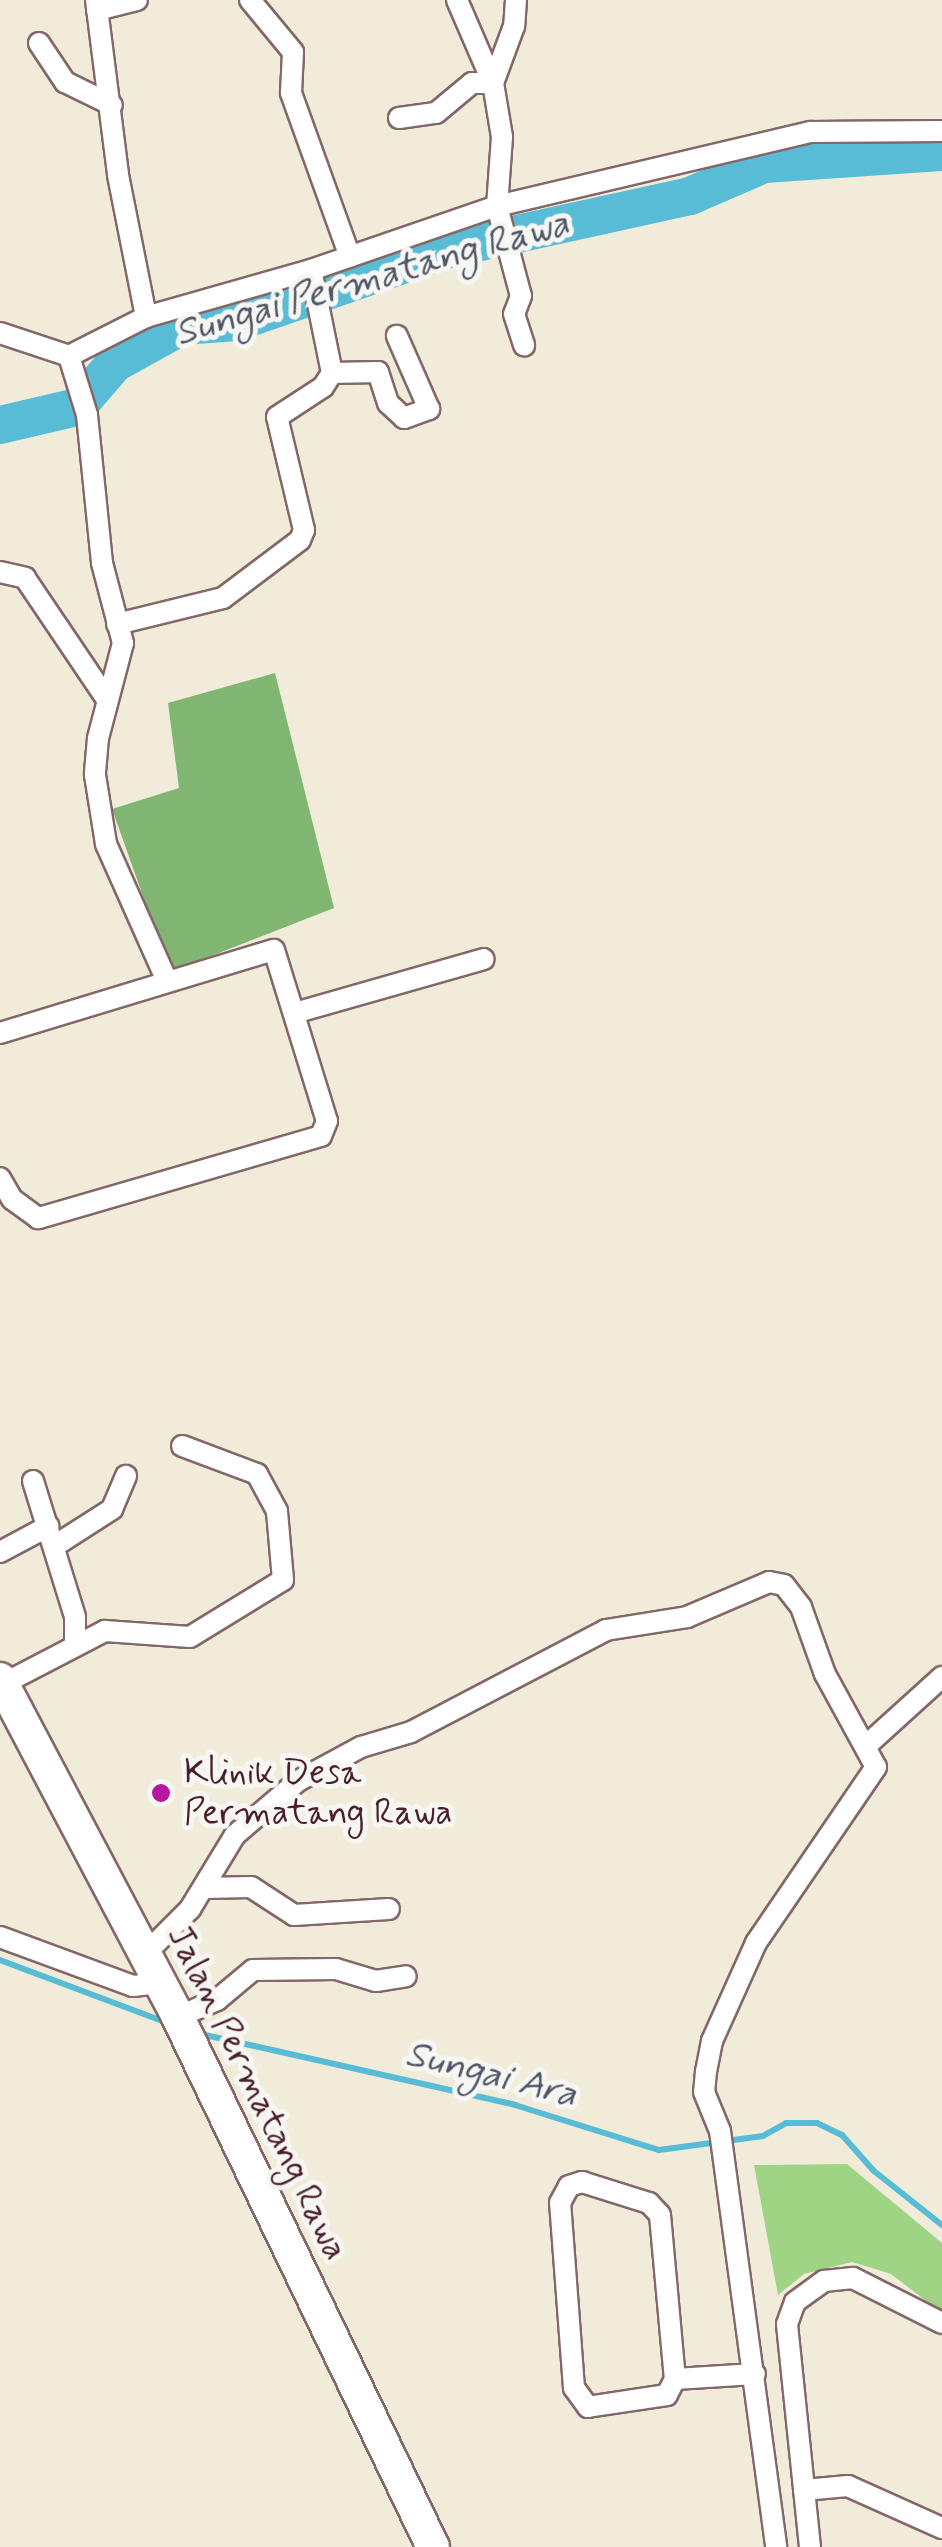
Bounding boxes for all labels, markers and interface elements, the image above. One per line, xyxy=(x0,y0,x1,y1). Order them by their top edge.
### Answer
water label: Sungai Permatang Rawa xyxy=(170,201,574,357)
place label: Klinik Desa Permatang Rawa xyxy=(184,1752,452,1834)
marker: Klinik Desa Permatang Rawa xyxy=(148,1780,174,1806)
street label: Jalan Permatang Rawa xyxy=(157,1918,357,2268)
water label: Sungai Ara xyxy=(401,2032,581,2118)

